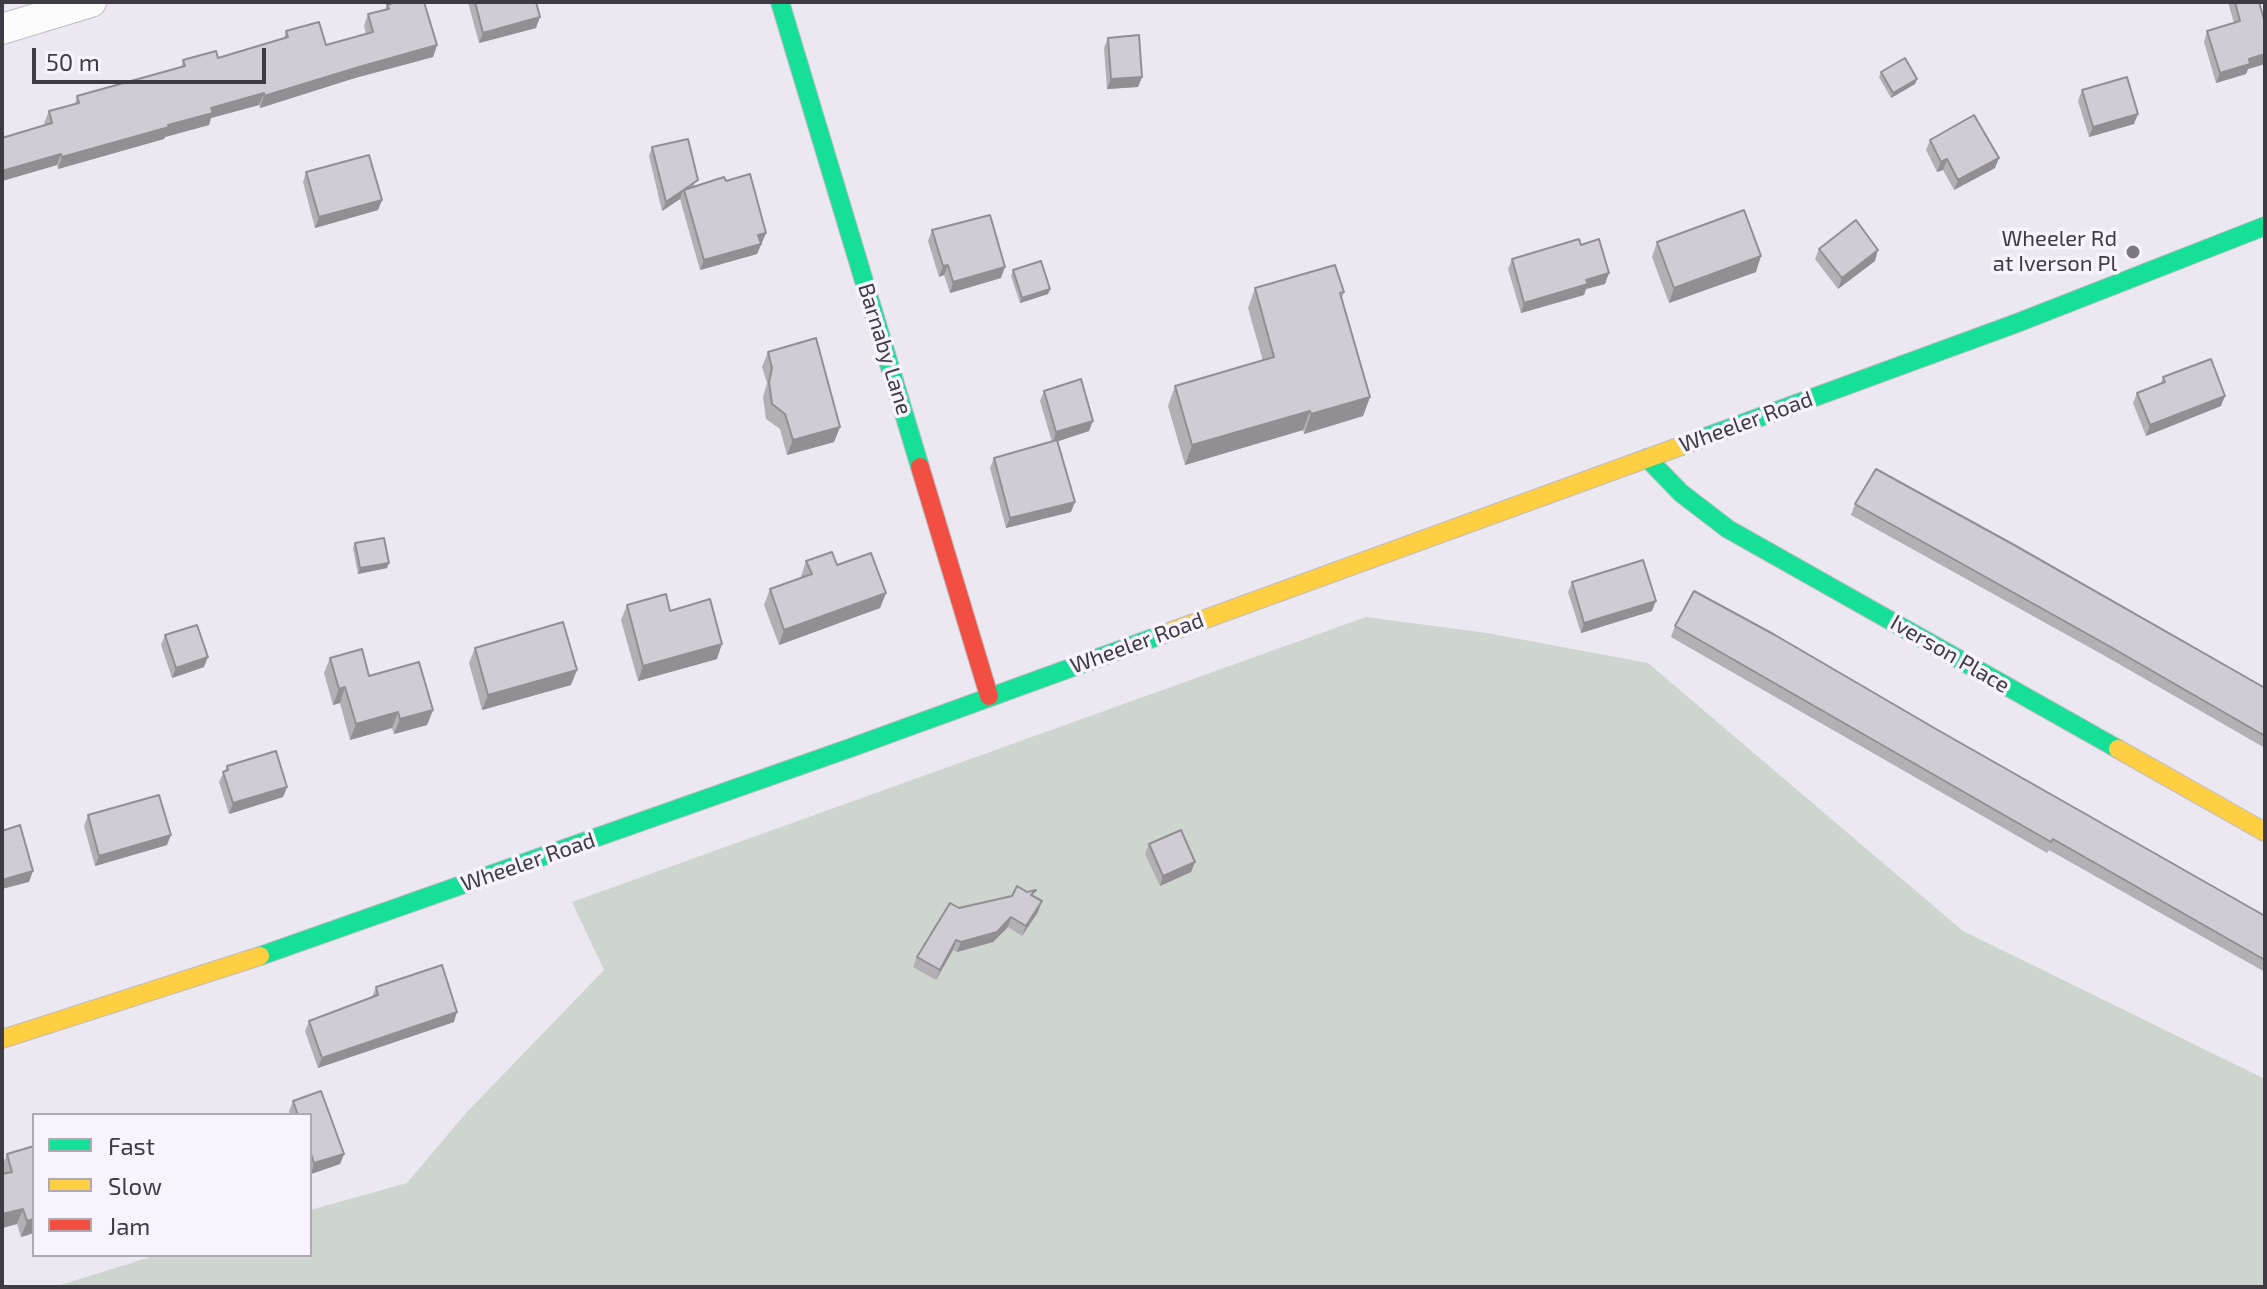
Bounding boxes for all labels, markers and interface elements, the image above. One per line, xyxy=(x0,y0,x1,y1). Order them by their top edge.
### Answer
scale bar xyxy=(36,32,270,82)
text: 50 m xyxy=(46,47,100,76)
place label: Wheeler Rd at Iverson Pl xyxy=(1993,226,2117,278)
marker: Wheeler Rd at Iverson Pl xyxy=(2124,243,2142,261)
street label: Barnaby Lane xyxy=(852,280,918,418)
street label: Wheeler Road xyxy=(1676,386,1816,458)
street label: Wheeler Road xyxy=(1067,607,1207,679)
street label: Iverson Place xyxy=(1886,609,2014,699)
street label: Wheeler Road xyxy=(458,827,598,897)
legend xyxy=(32,1113,312,1257)
text: Fast xyxy=(108,1131,155,1160)
text: Slow xyxy=(108,1171,162,1200)
text: Jam xyxy=(108,1211,150,1240)

